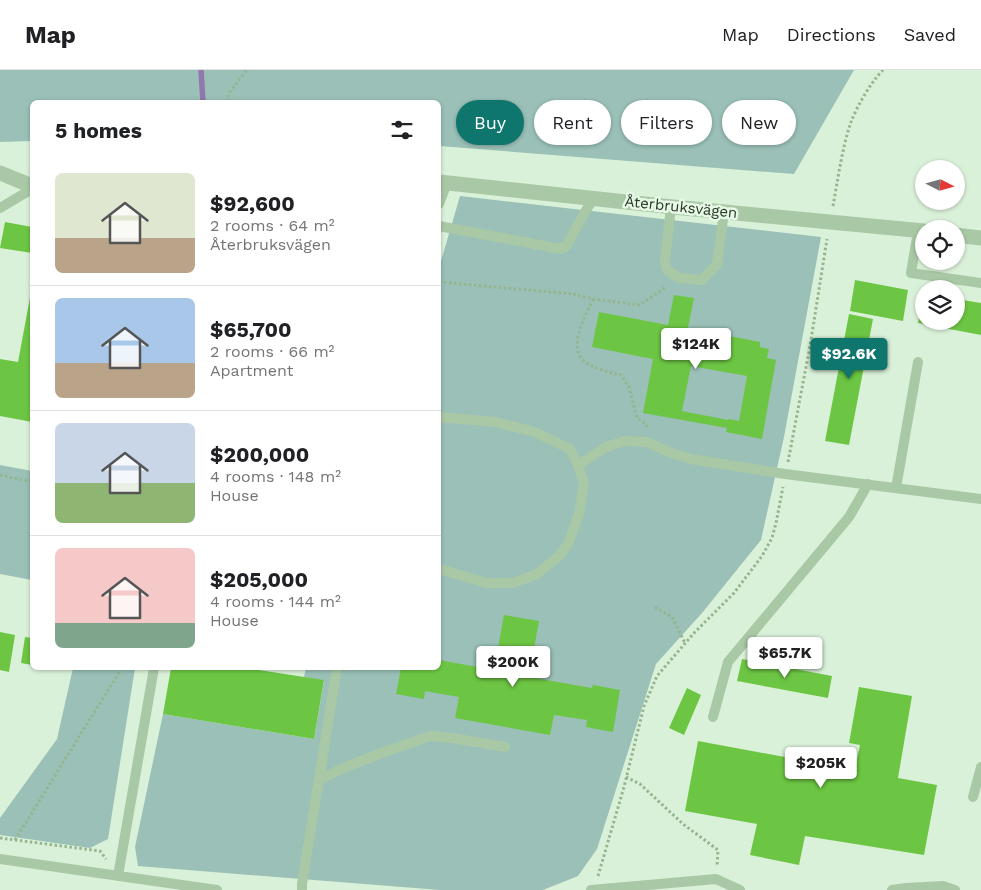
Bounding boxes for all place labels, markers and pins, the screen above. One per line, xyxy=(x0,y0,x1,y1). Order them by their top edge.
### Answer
pin: $124K xyxy=(661,328,731,370)
pin: $92.6K xyxy=(808,338,890,380)
pin: $65.7K xyxy=(744,636,826,679)
pin: $200K xyxy=(478,646,548,688)
pin: $205K xyxy=(786,746,856,789)

